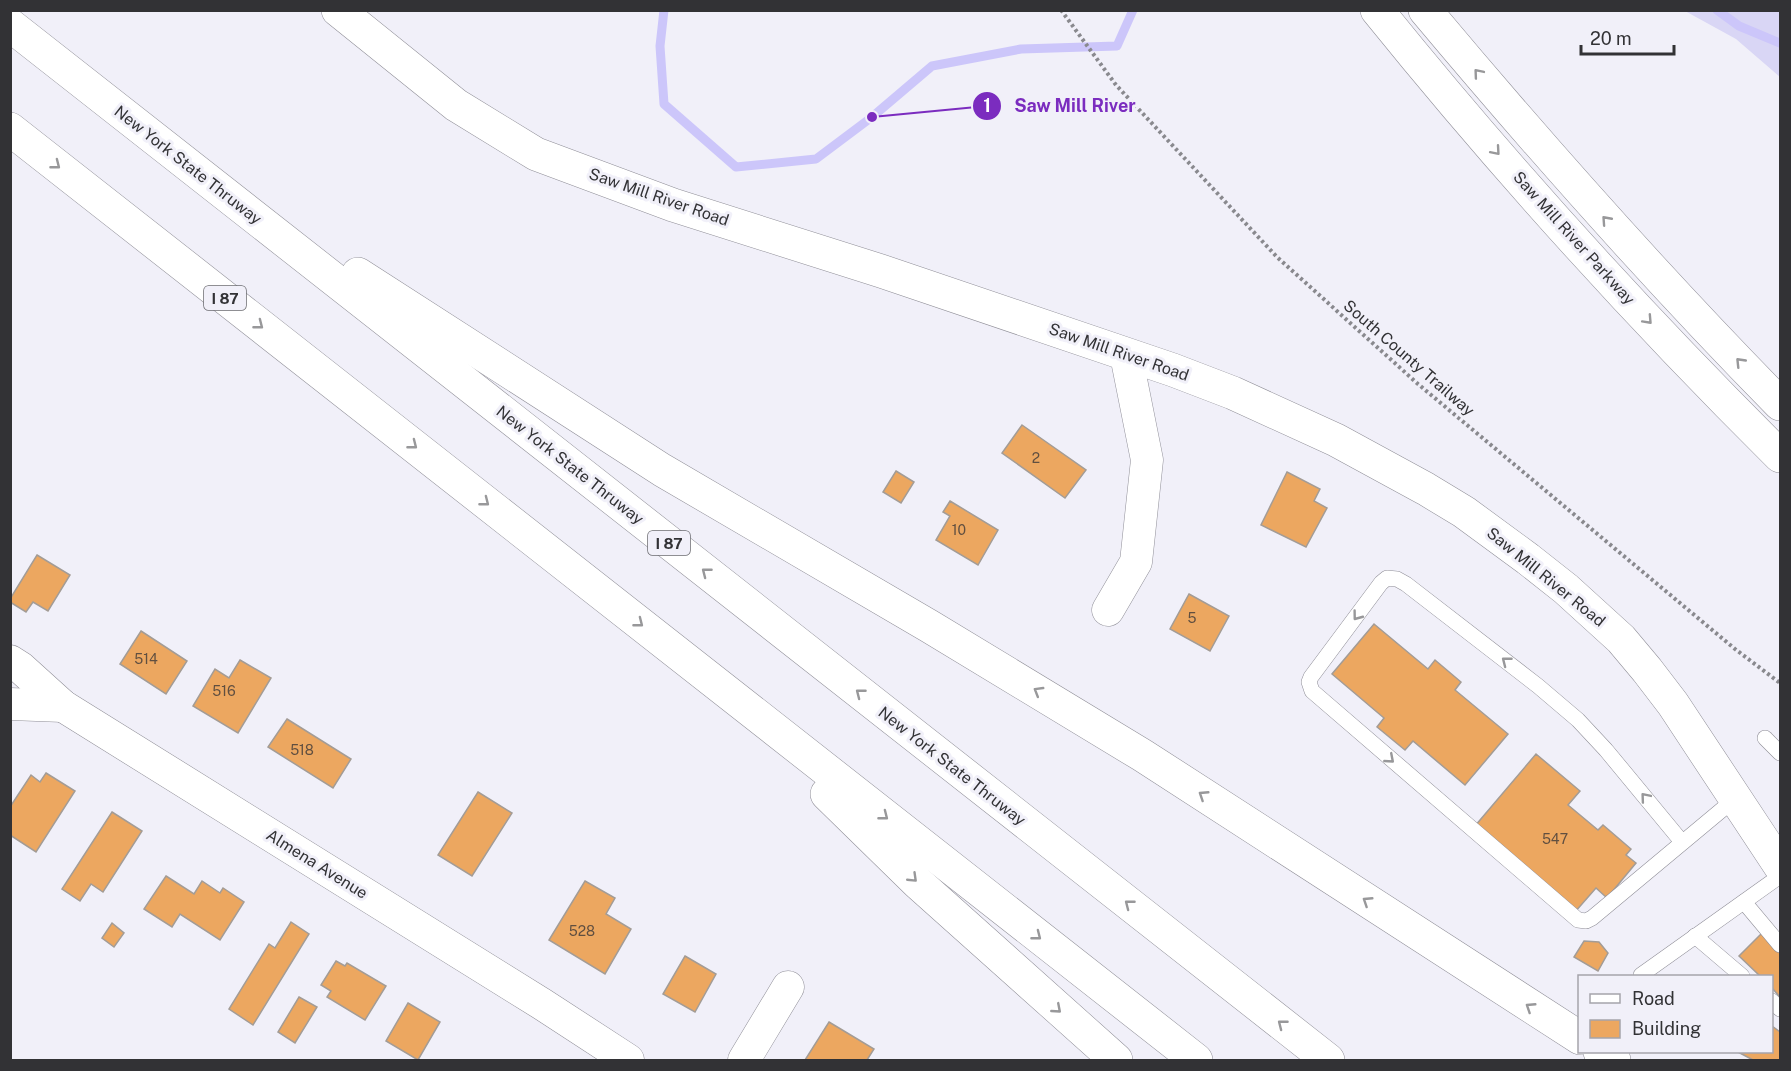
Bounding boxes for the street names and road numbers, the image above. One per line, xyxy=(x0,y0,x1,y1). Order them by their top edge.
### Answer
street label: New York State Thruway xyxy=(111,102,266,229)
street label: Saw Mill River Road xyxy=(586,164,732,230)
street label: Saw Mill River Parkway xyxy=(1509,167,1639,309)
road number: I 87 xyxy=(204,286,246,310)
street label: South County Trailway xyxy=(1340,296,1479,420)
street label: Saw Mill River Road xyxy=(1046,319,1192,385)
street label: New York State Thruway xyxy=(493,402,648,529)
street label: Saw Mill River Road xyxy=(1483,523,1609,631)
road number: I 87 xyxy=(648,531,690,555)
street label: New York State Thruway xyxy=(875,703,1030,830)
street label: Almena Avenue xyxy=(263,825,371,903)

